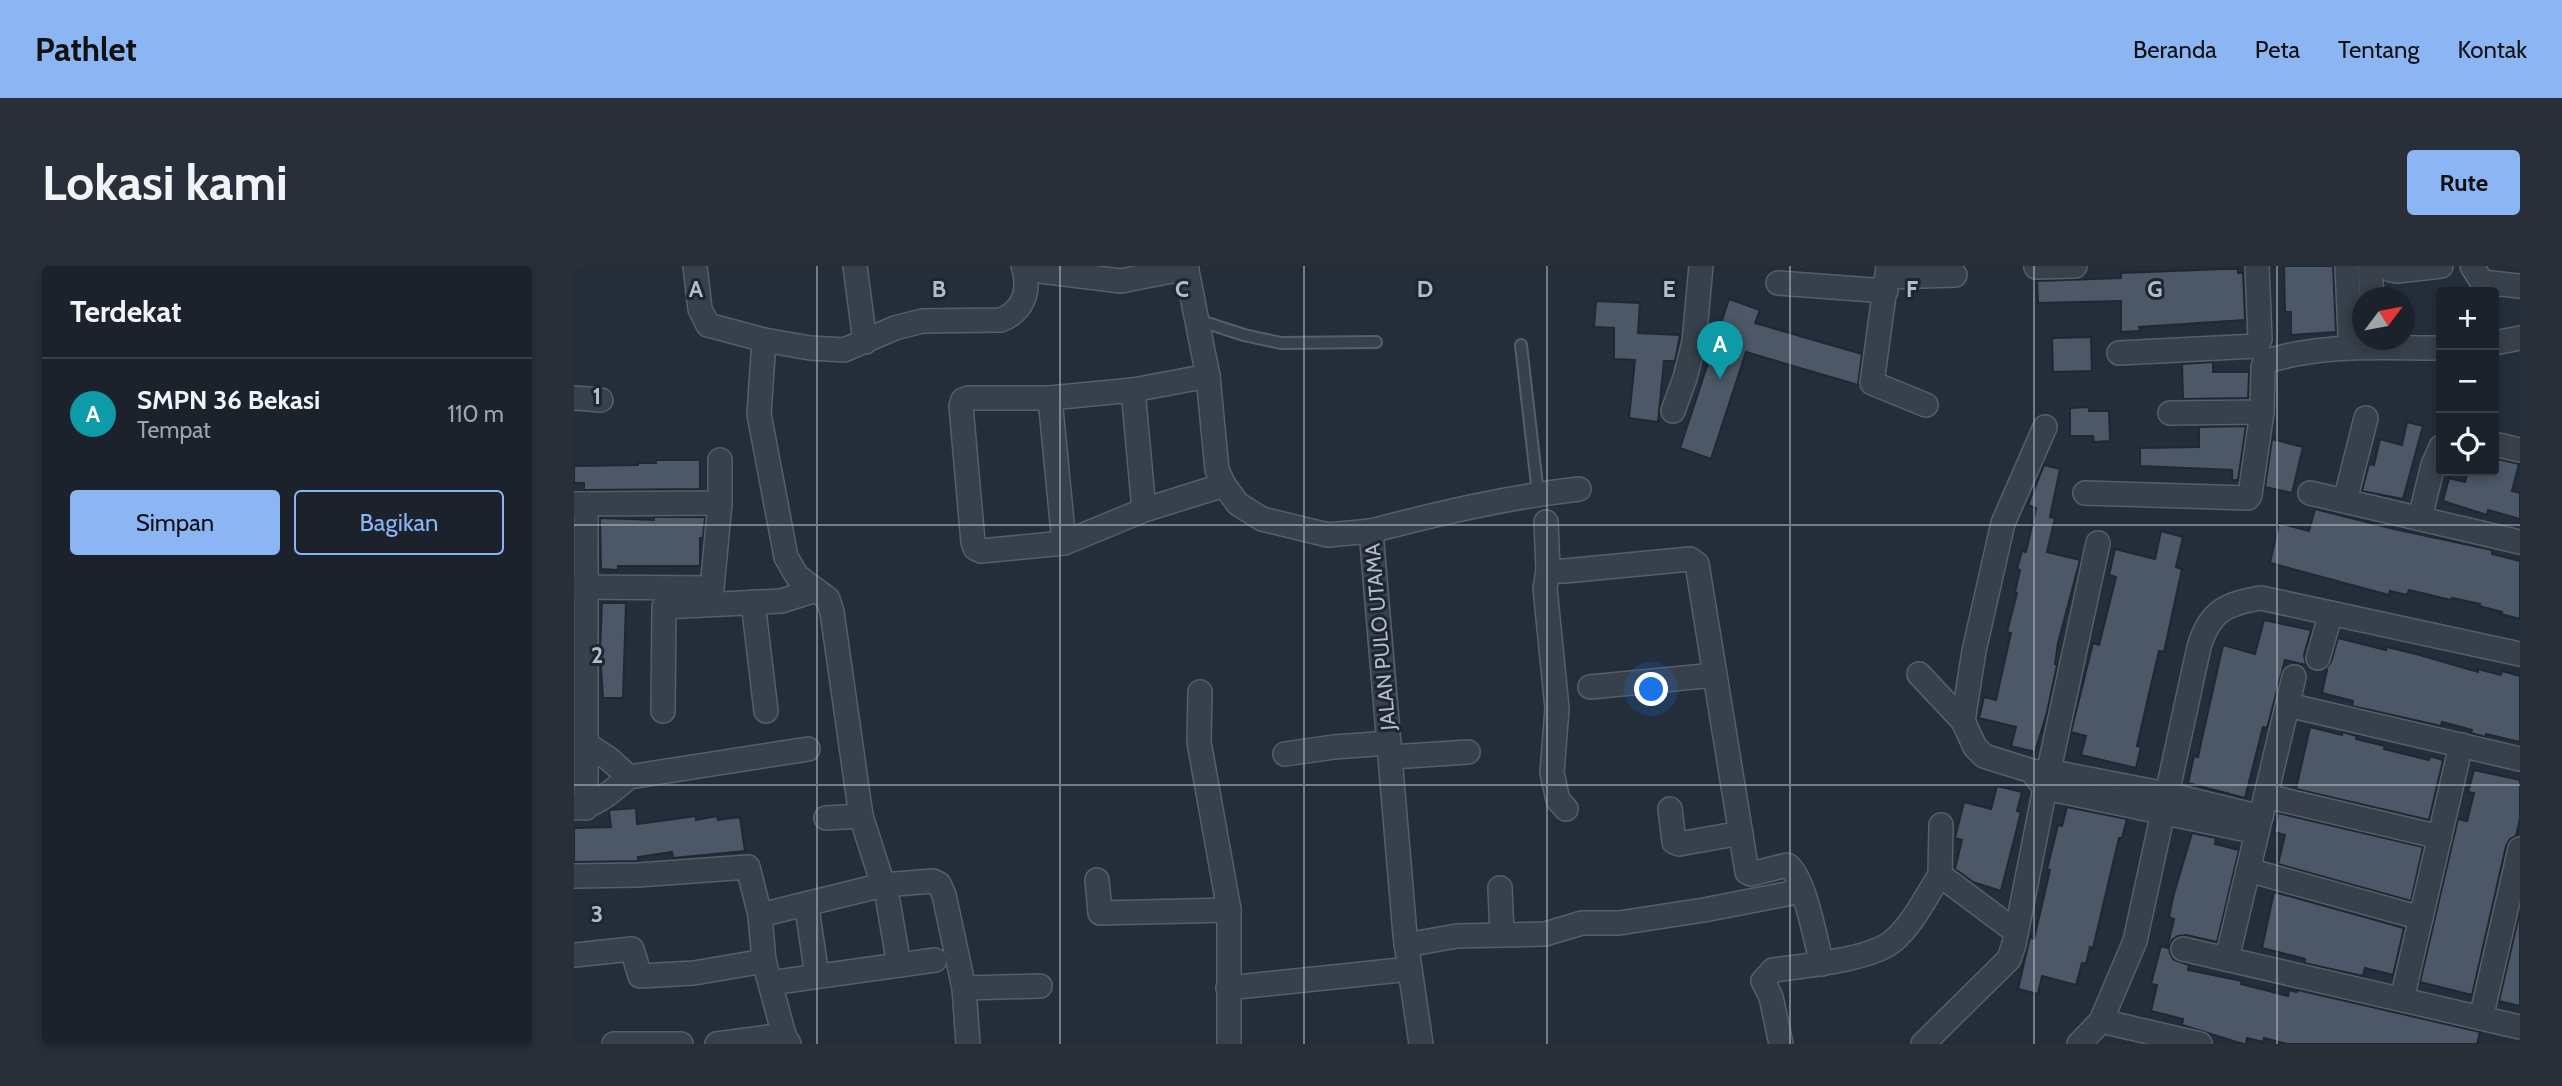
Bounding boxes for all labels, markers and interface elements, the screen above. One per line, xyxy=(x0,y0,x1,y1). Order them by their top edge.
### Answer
text: Pathlet xyxy=(35,29,137,69)
text: Beranda xyxy=(2133,35,2217,64)
text: Peta xyxy=(2255,35,2300,64)
text: Tentang xyxy=(2338,35,2419,64)
text: Kontak xyxy=(2457,35,2527,64)
button: Rute xyxy=(2407,150,2520,215)
text: Lokasi kami xyxy=(42,153,288,212)
text: A xyxy=(689,275,704,303)
text: B xyxy=(932,275,946,303)
text: C xyxy=(1175,275,1189,303)
text: D xyxy=(1417,275,1433,303)
text: E xyxy=(1662,275,1676,303)
text: F xyxy=(1906,275,1918,303)
text: G xyxy=(2147,275,2163,303)
north arrow xyxy=(2352,287,2415,350)
map controls xyxy=(2436,287,2499,476)
button: + xyxy=(2436,287,2499,350)
text: Terdekat xyxy=(70,293,182,330)
pin: A xyxy=(1697,321,1743,379)
button: − xyxy=(2436,350,2499,413)
text: 1 xyxy=(593,382,601,410)
text: SMPN 36 Bekasi xyxy=(137,384,320,416)
text: A xyxy=(86,400,100,428)
text: 110 m xyxy=(448,400,504,428)
button: locate xyxy=(2436,413,2499,476)
text: Tempat xyxy=(137,416,211,444)
button: Simpan xyxy=(70,490,280,555)
button: Bagikan xyxy=(294,490,504,555)
street label: JALAN PULO UTAMA xyxy=(1359,542,1401,733)
text: 2 xyxy=(591,641,603,669)
your location xyxy=(1634,672,1668,706)
text: 3 xyxy=(591,900,603,928)

